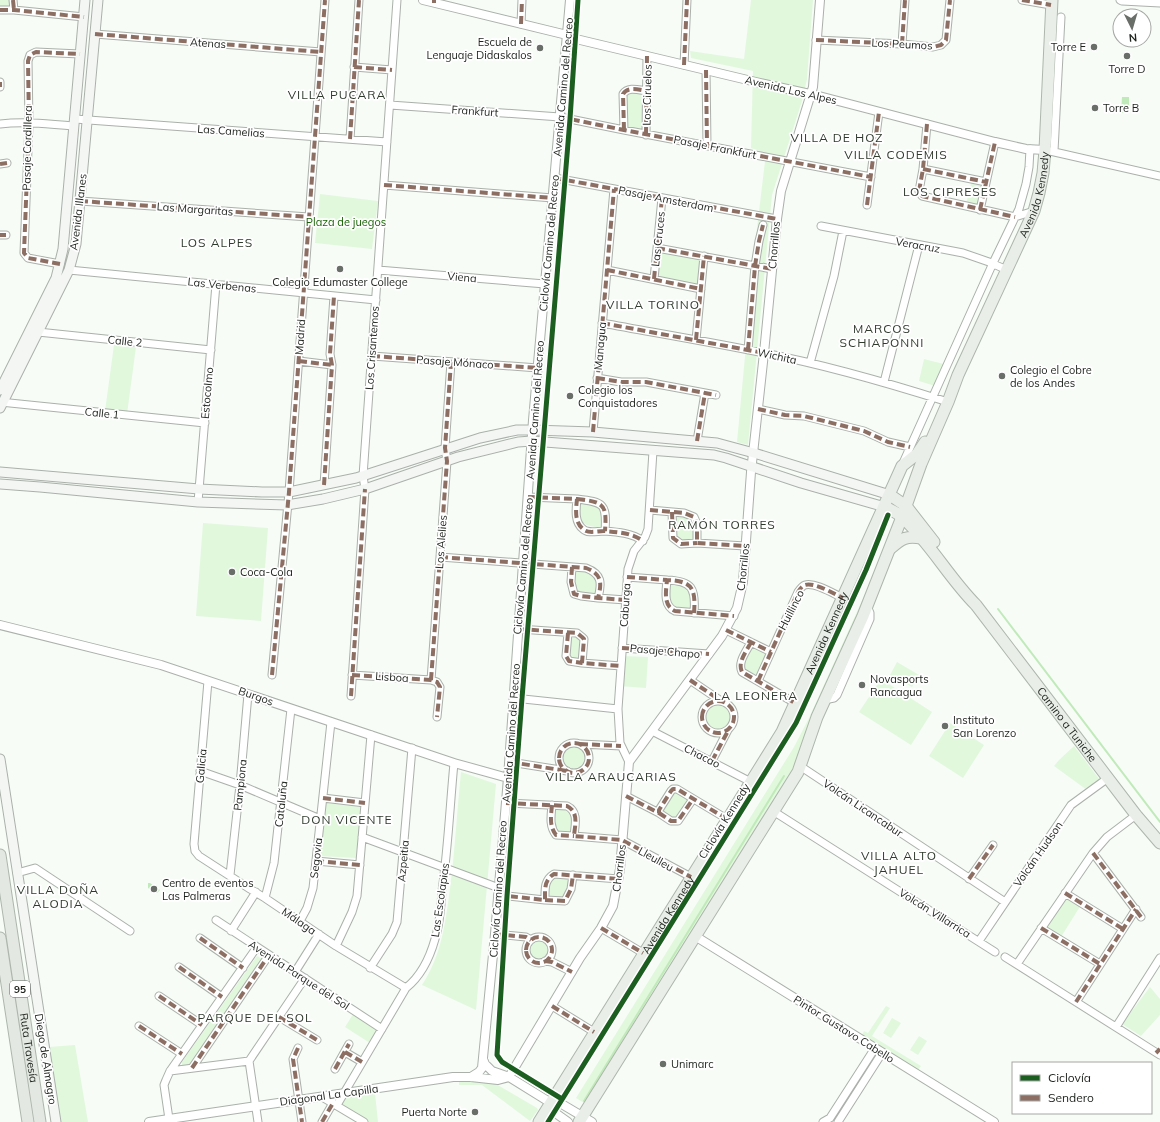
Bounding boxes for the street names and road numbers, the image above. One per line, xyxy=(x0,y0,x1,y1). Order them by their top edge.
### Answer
street label: Avenida Camino del Recreo xyxy=(550,17,576,157)
street label: Atenas xyxy=(189,35,227,51)
street label: Los Peumos xyxy=(871,35,933,53)
street label: Los Ciruelos xyxy=(639,64,655,126)
street label: Avenida Los Alpes xyxy=(744,73,838,107)
street label: Frankfurt xyxy=(451,102,499,120)
street label: Pasaje Cordillera xyxy=(19,105,35,191)
street label: Las Camelias xyxy=(197,122,265,140)
street label: Pasaje Frankfurt xyxy=(672,132,758,162)
street label: Avenida Kennedy xyxy=(1016,151,1052,240)
street label: Avenida Illanes xyxy=(66,173,90,251)
street label: Ciclovía Camino del Recreo xyxy=(536,174,562,312)
street label: Pasaje Amsterdam xyxy=(617,183,715,215)
street label: Las Margaritas xyxy=(156,199,234,219)
street label: Las Cruces xyxy=(648,211,668,267)
street label: Chorrillos xyxy=(765,221,783,269)
street label: Veracruz xyxy=(895,234,942,256)
street label: Viena xyxy=(447,269,477,285)
street label: Las Verbenas xyxy=(187,274,257,296)
street label: Los Crisantemos xyxy=(362,305,382,391)
street label: Madrid xyxy=(292,319,308,355)
street label: Managua xyxy=(591,321,609,371)
street label: Calle 2 xyxy=(107,332,143,350)
street label: Avenida Camino del Recreo xyxy=(523,340,547,480)
street label: Wichita xyxy=(756,345,798,367)
street label: Pasaje Mónaco xyxy=(416,352,494,372)
street label: Estocolmo xyxy=(198,366,216,420)
street label: Calle 1 xyxy=(84,404,120,422)
street label: Ciclovía Camino del Recreo xyxy=(510,497,536,635)
street label: Los Alelies xyxy=(432,515,450,569)
street label: Chorrillos xyxy=(734,542,752,592)
street label: Caburga xyxy=(616,583,634,627)
street label: Huillinco xyxy=(775,588,807,632)
street label: Avenida Kennedy xyxy=(802,590,851,677)
street label: Pasaje Chapo xyxy=(629,641,701,661)
street label: Avenida Camino del Recreo xyxy=(499,663,523,803)
street label: Lisboa xyxy=(375,669,409,685)
street label: Burgos xyxy=(237,684,275,708)
street label: Camino a Tuniche xyxy=(1034,684,1100,765)
street label: Chacao xyxy=(682,741,722,771)
street label: Galicia xyxy=(193,748,209,784)
street label: Pampiona xyxy=(230,759,250,811)
street label: Volcán Licancabur xyxy=(820,776,906,840)
street label: Cataluña xyxy=(272,780,290,828)
street label: Ciclovía Kennedy xyxy=(695,780,753,861)
street label: Volcán Hudson xyxy=(1010,819,1066,889)
street label: Ciclovía Camino del Recreo xyxy=(486,820,510,958)
street label: Segovia xyxy=(307,837,325,879)
street label: Azpeitia xyxy=(394,839,412,883)
street label: Chorrillos xyxy=(609,843,629,893)
street label: Lleulleu xyxy=(636,844,676,874)
street label: Las Escolapias xyxy=(428,862,452,938)
street label: Avenida Kennedy xyxy=(639,873,698,956)
street label: Volcán Villarrica xyxy=(897,885,973,941)
street label: Málaga xyxy=(279,904,319,938)
street label: Avenida Parque del Sol xyxy=(246,937,352,1013)
road number: 95 xyxy=(10,981,30,997)
street label: Pintor Gustavo Cabello xyxy=(791,992,897,1066)
street label: Ruta Travesía xyxy=(17,1012,41,1084)
street label: Diego de Almagro xyxy=(32,1013,60,1105)
street label: Diagonal La Capilla xyxy=(279,1081,379,1109)

